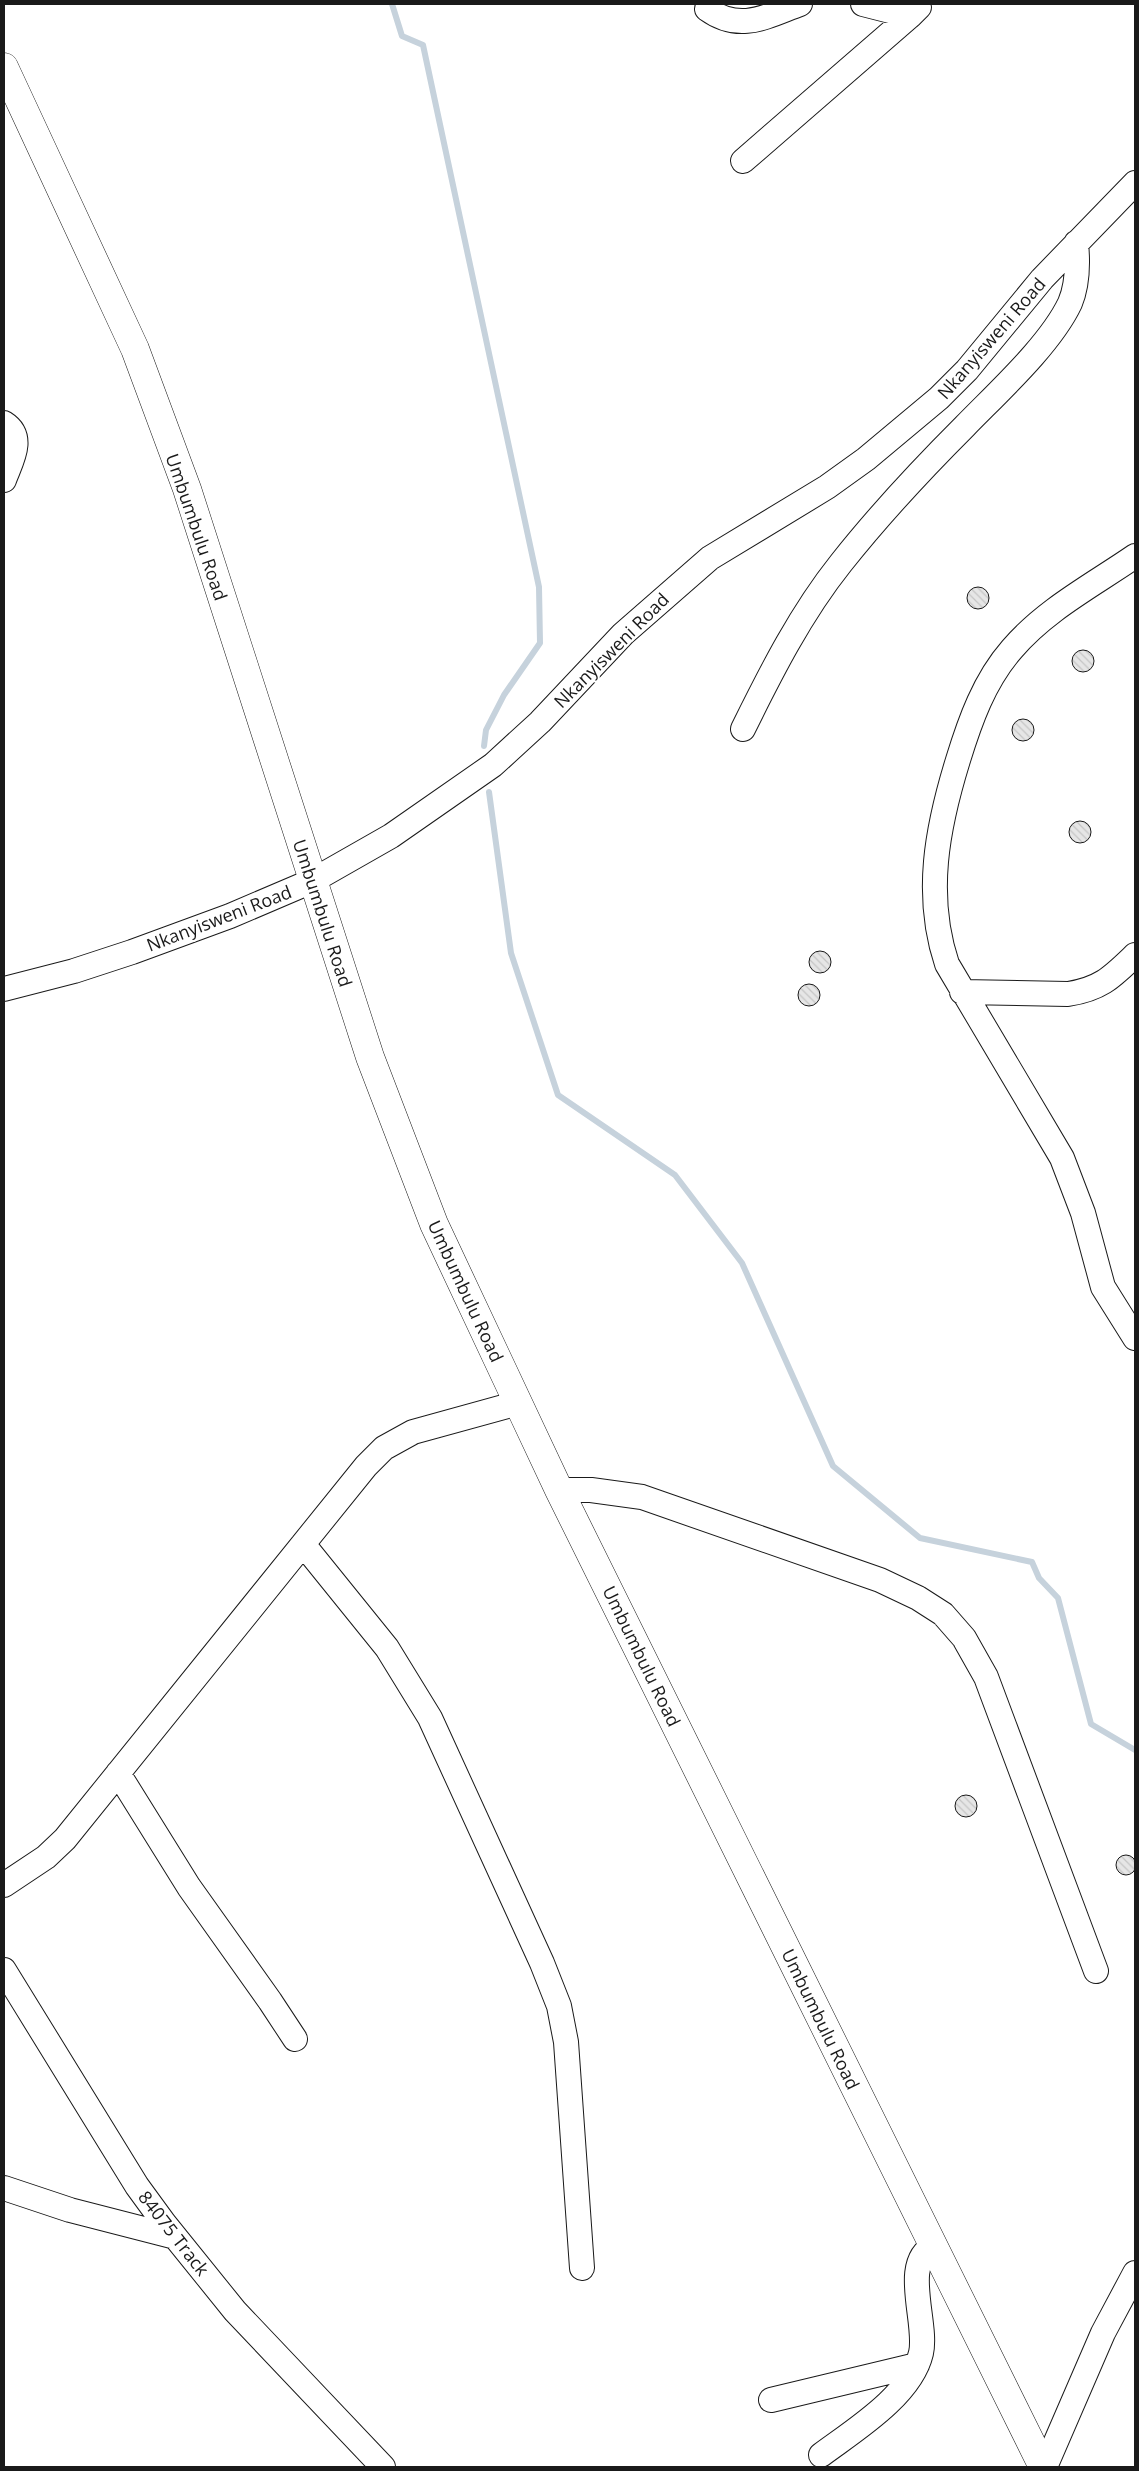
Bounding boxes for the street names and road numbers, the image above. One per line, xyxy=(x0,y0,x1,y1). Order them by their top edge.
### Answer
street label: Nkanyisweni Road xyxy=(932,272,1050,404)
street label: Umbumbulu Road xyxy=(161,450,233,604)
street label: Nkanyisweni Road xyxy=(548,587,674,713)
street label: Umbumbulu Road xyxy=(288,836,358,990)
street label: Nkanyisweni Road xyxy=(143,879,295,957)
street label: Umbumbulu Road xyxy=(423,1216,509,1366)
street label: Umbumbulu Road xyxy=(598,1582,686,1730)
street label: Umbumbulu Road xyxy=(777,1945,865,2093)
street label: 84075 Track xyxy=(133,2186,215,2281)

